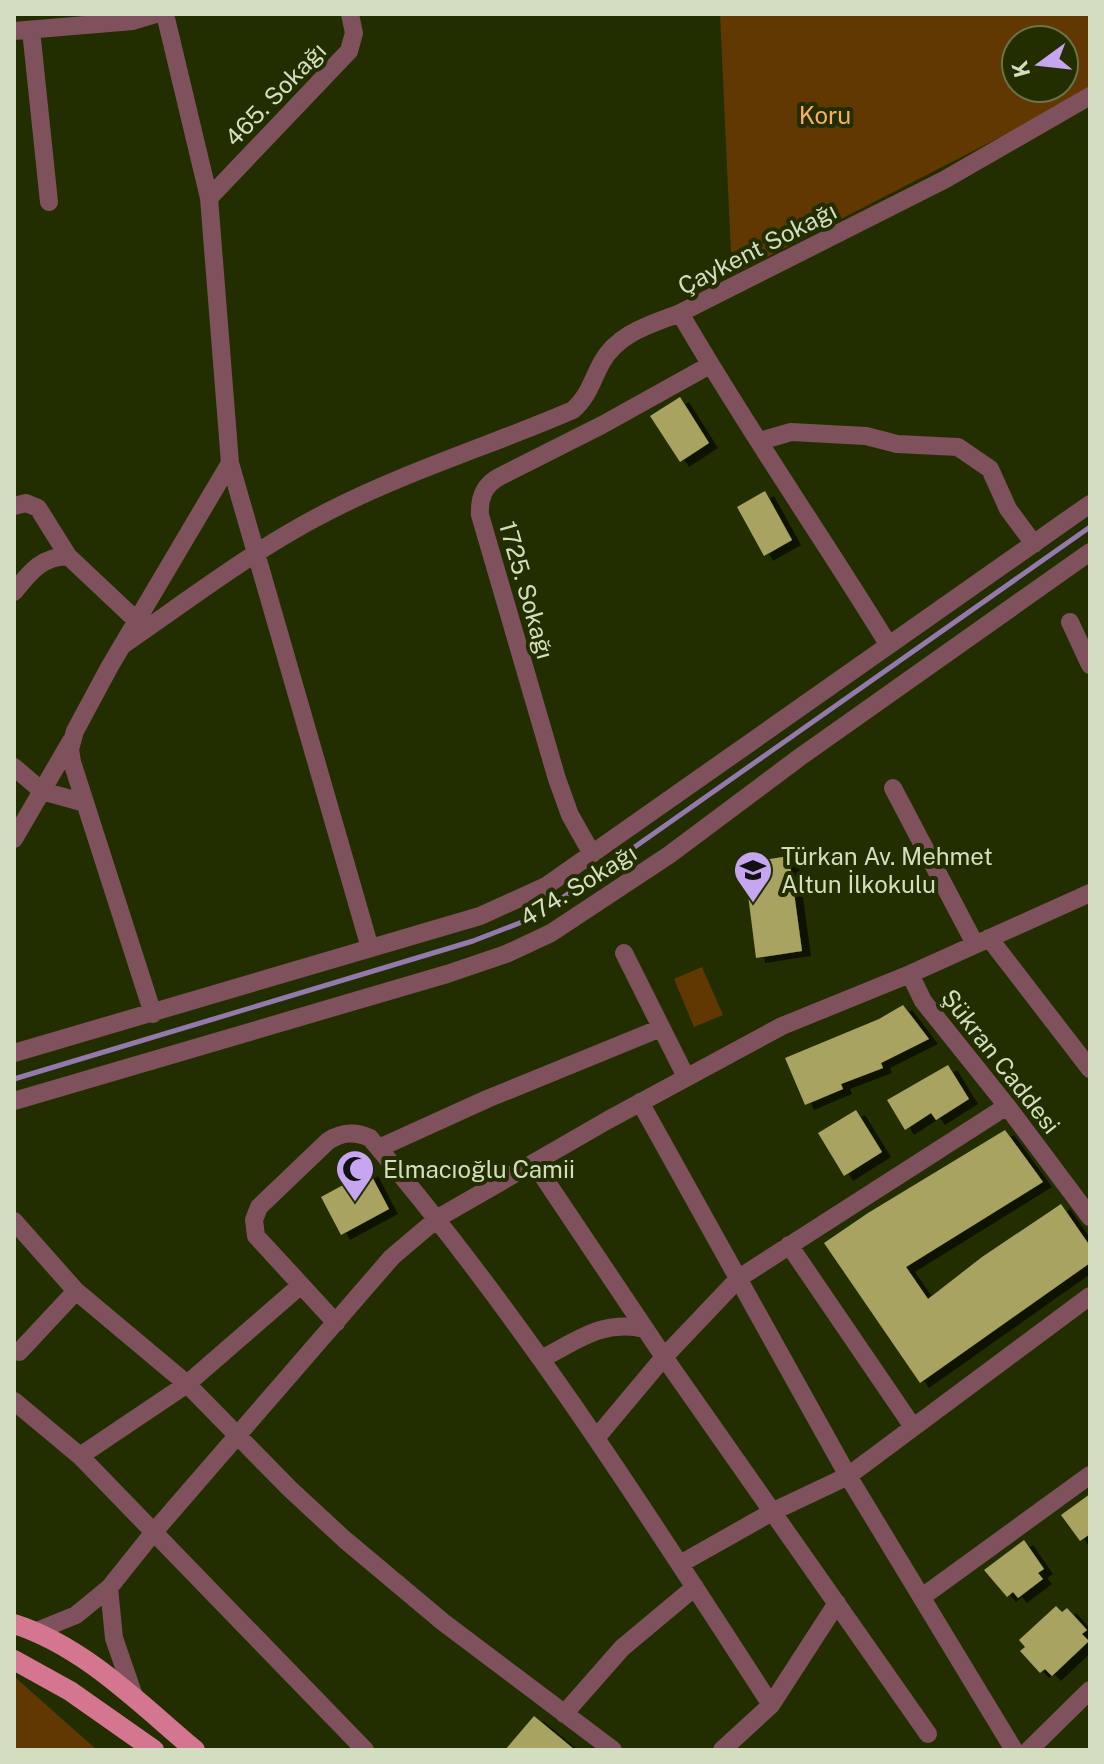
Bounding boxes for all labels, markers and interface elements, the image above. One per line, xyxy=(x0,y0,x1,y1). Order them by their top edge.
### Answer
north arrow xyxy=(1000,24,1080,104)
street label: 465. Sokağı xyxy=(219,36,331,152)
text: K xyxy=(1006,58,1035,80)
park label: Koru xyxy=(799,101,851,129)
street label: Çaykent Sokağı xyxy=(673,196,841,300)
street label: 1725. Sokağı xyxy=(494,518,560,662)
street label: 474. Sokağı xyxy=(515,838,641,932)
place label: Türkan Av. Mehmet Altun İlkokulu xyxy=(781,842,993,898)
school or university icon: Türkan Av. Mehmet Altun İlkokulu xyxy=(732,849,774,904)
street label: Şükran Caddesi xyxy=(936,983,1066,1139)
mosque icon: Elmacıoğlu Camii xyxy=(334,1148,376,1203)
place label: Elmacıoğlu Camii xyxy=(383,1155,575,1183)

